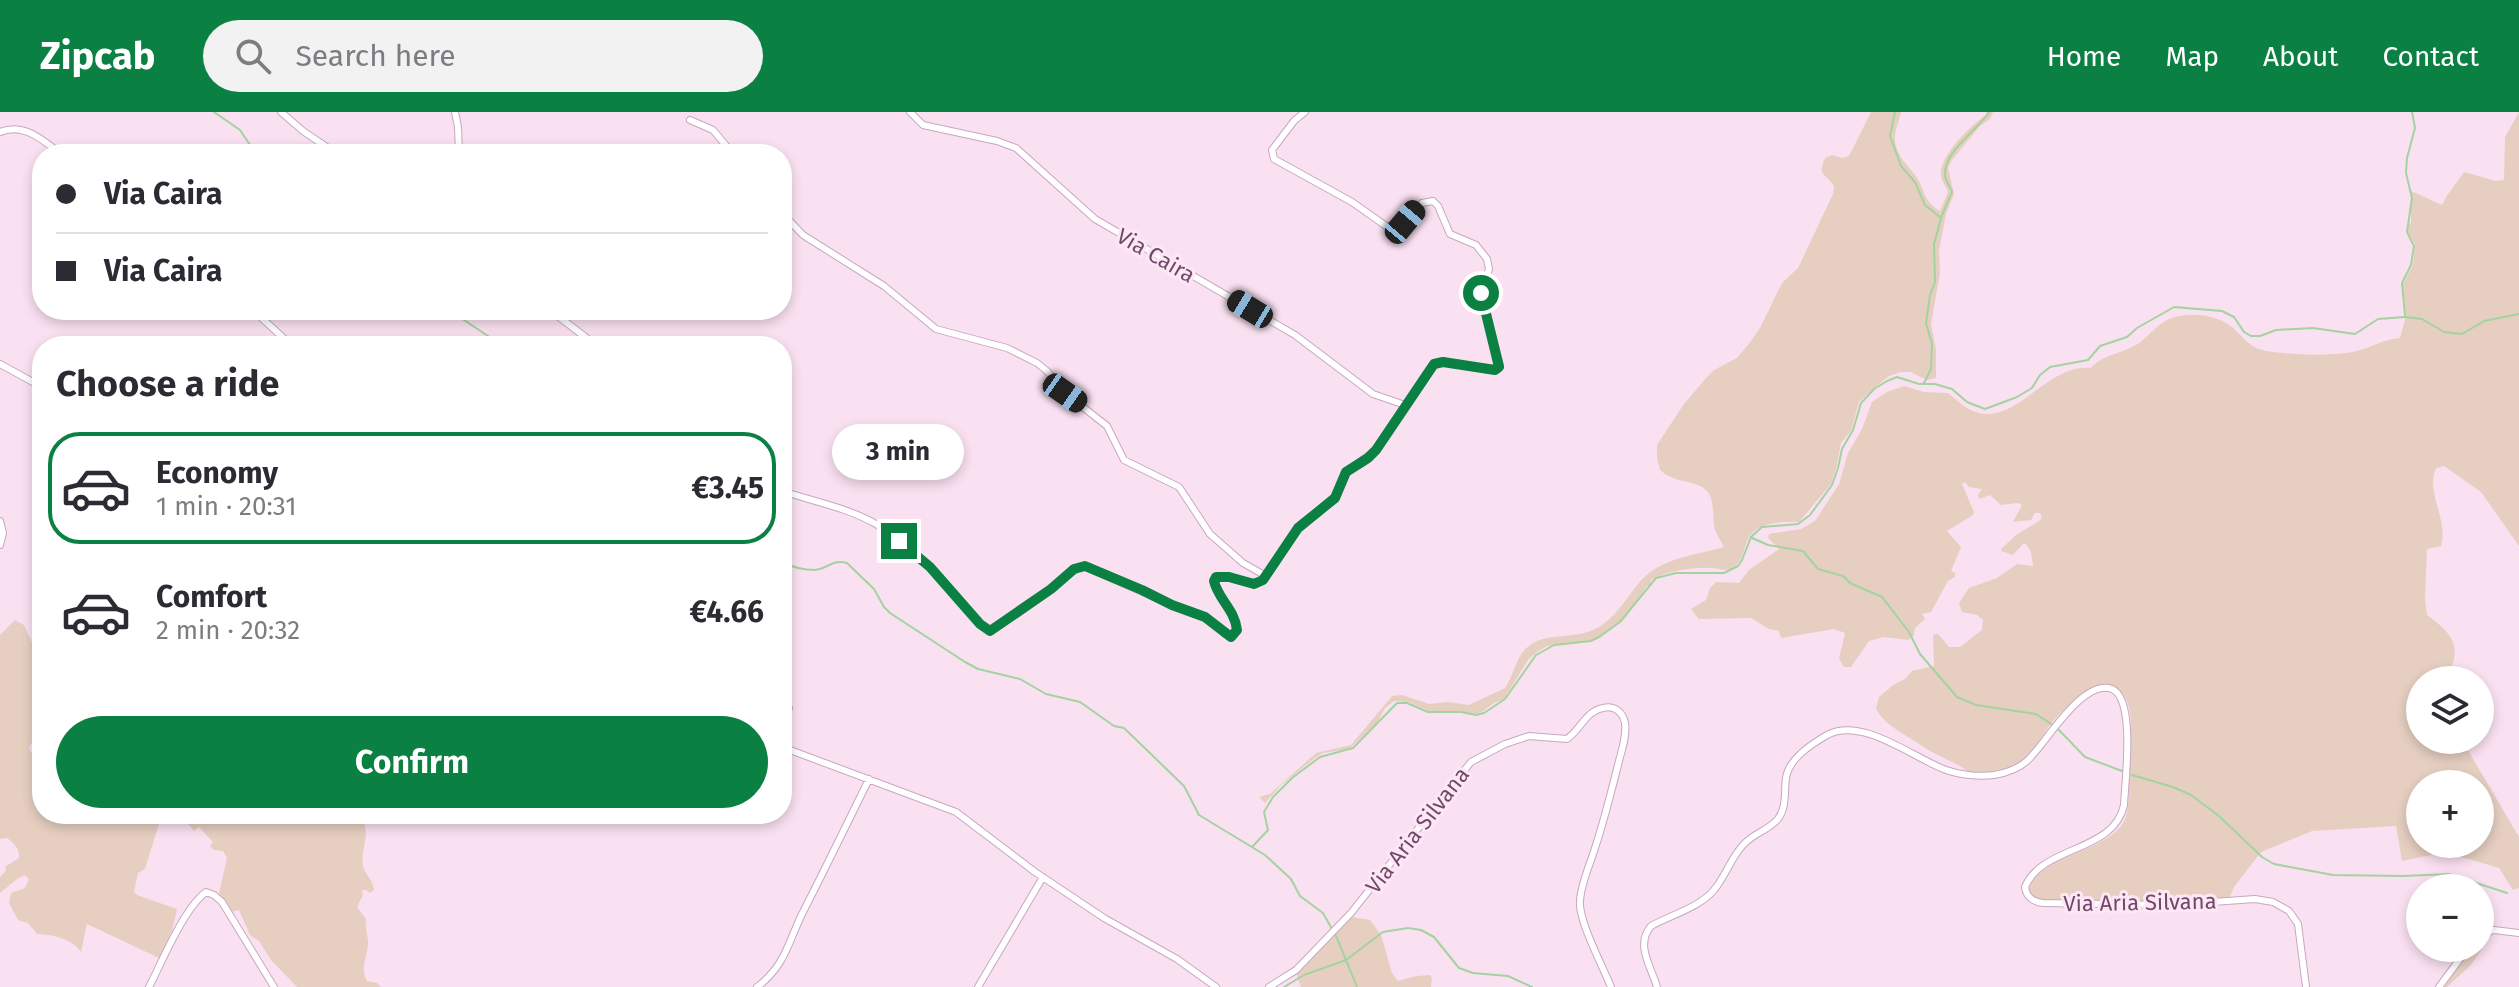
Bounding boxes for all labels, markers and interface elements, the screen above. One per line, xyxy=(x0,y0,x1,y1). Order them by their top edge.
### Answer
search box xyxy=(203,20,763,92)
text: Zipcab xyxy=(40,33,155,79)
icon: search xyxy=(231,34,275,78)
text: Search here xyxy=(295,38,456,74)
text: Home xyxy=(2047,40,2121,73)
text: Map xyxy=(2165,40,2219,73)
text: About xyxy=(2263,40,2338,73)
text: Contact xyxy=(2382,40,2479,73)
text: Via Caira xyxy=(104,176,222,212)
car xyxy=(1380,196,1430,248)
street label: Via Caira xyxy=(1112,222,1200,289)
text: Via Caira xyxy=(104,253,222,289)
route start xyxy=(1463,275,1499,311)
car xyxy=(1223,286,1277,332)
text: Choose a ride xyxy=(56,362,279,406)
car xyxy=(1038,369,1092,417)
callout: 3 min xyxy=(833,425,965,481)
text: 3 min xyxy=(866,436,930,467)
icon: car xyxy=(60,452,132,524)
text: Economy xyxy=(156,455,278,491)
text: €3.45 xyxy=(691,470,764,506)
text: 1 min · 20:31 xyxy=(156,491,296,522)
route end xyxy=(881,523,917,559)
icon: car xyxy=(60,576,132,648)
text: Comfort xyxy=(156,579,267,615)
text: €4.66 xyxy=(690,594,764,630)
text: 2 min · 20:32 xyxy=(156,615,300,646)
map controls xyxy=(2406,666,2494,962)
button: layers xyxy=(2406,666,2494,754)
button: Confirm xyxy=(56,716,768,808)
street label: Via Aria Silvana xyxy=(1360,762,1475,899)
button: + xyxy=(2406,770,2494,858)
button: − xyxy=(2406,874,2494,962)
street label: Via Aria Silvana xyxy=(2063,888,2217,917)

